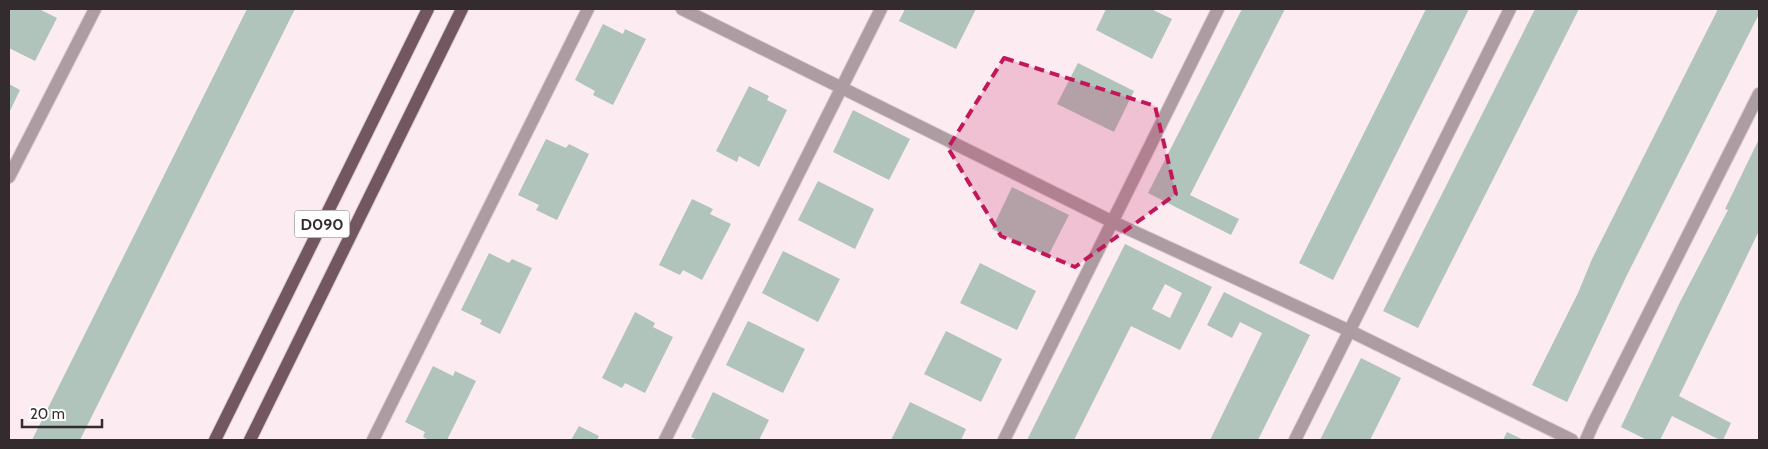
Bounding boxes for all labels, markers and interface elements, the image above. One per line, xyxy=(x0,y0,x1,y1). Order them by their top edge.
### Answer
road number: D090 xyxy=(294,210,350,238)
scale bar xyxy=(22,396,102,428)
text: 20 m xyxy=(30,405,65,423)

